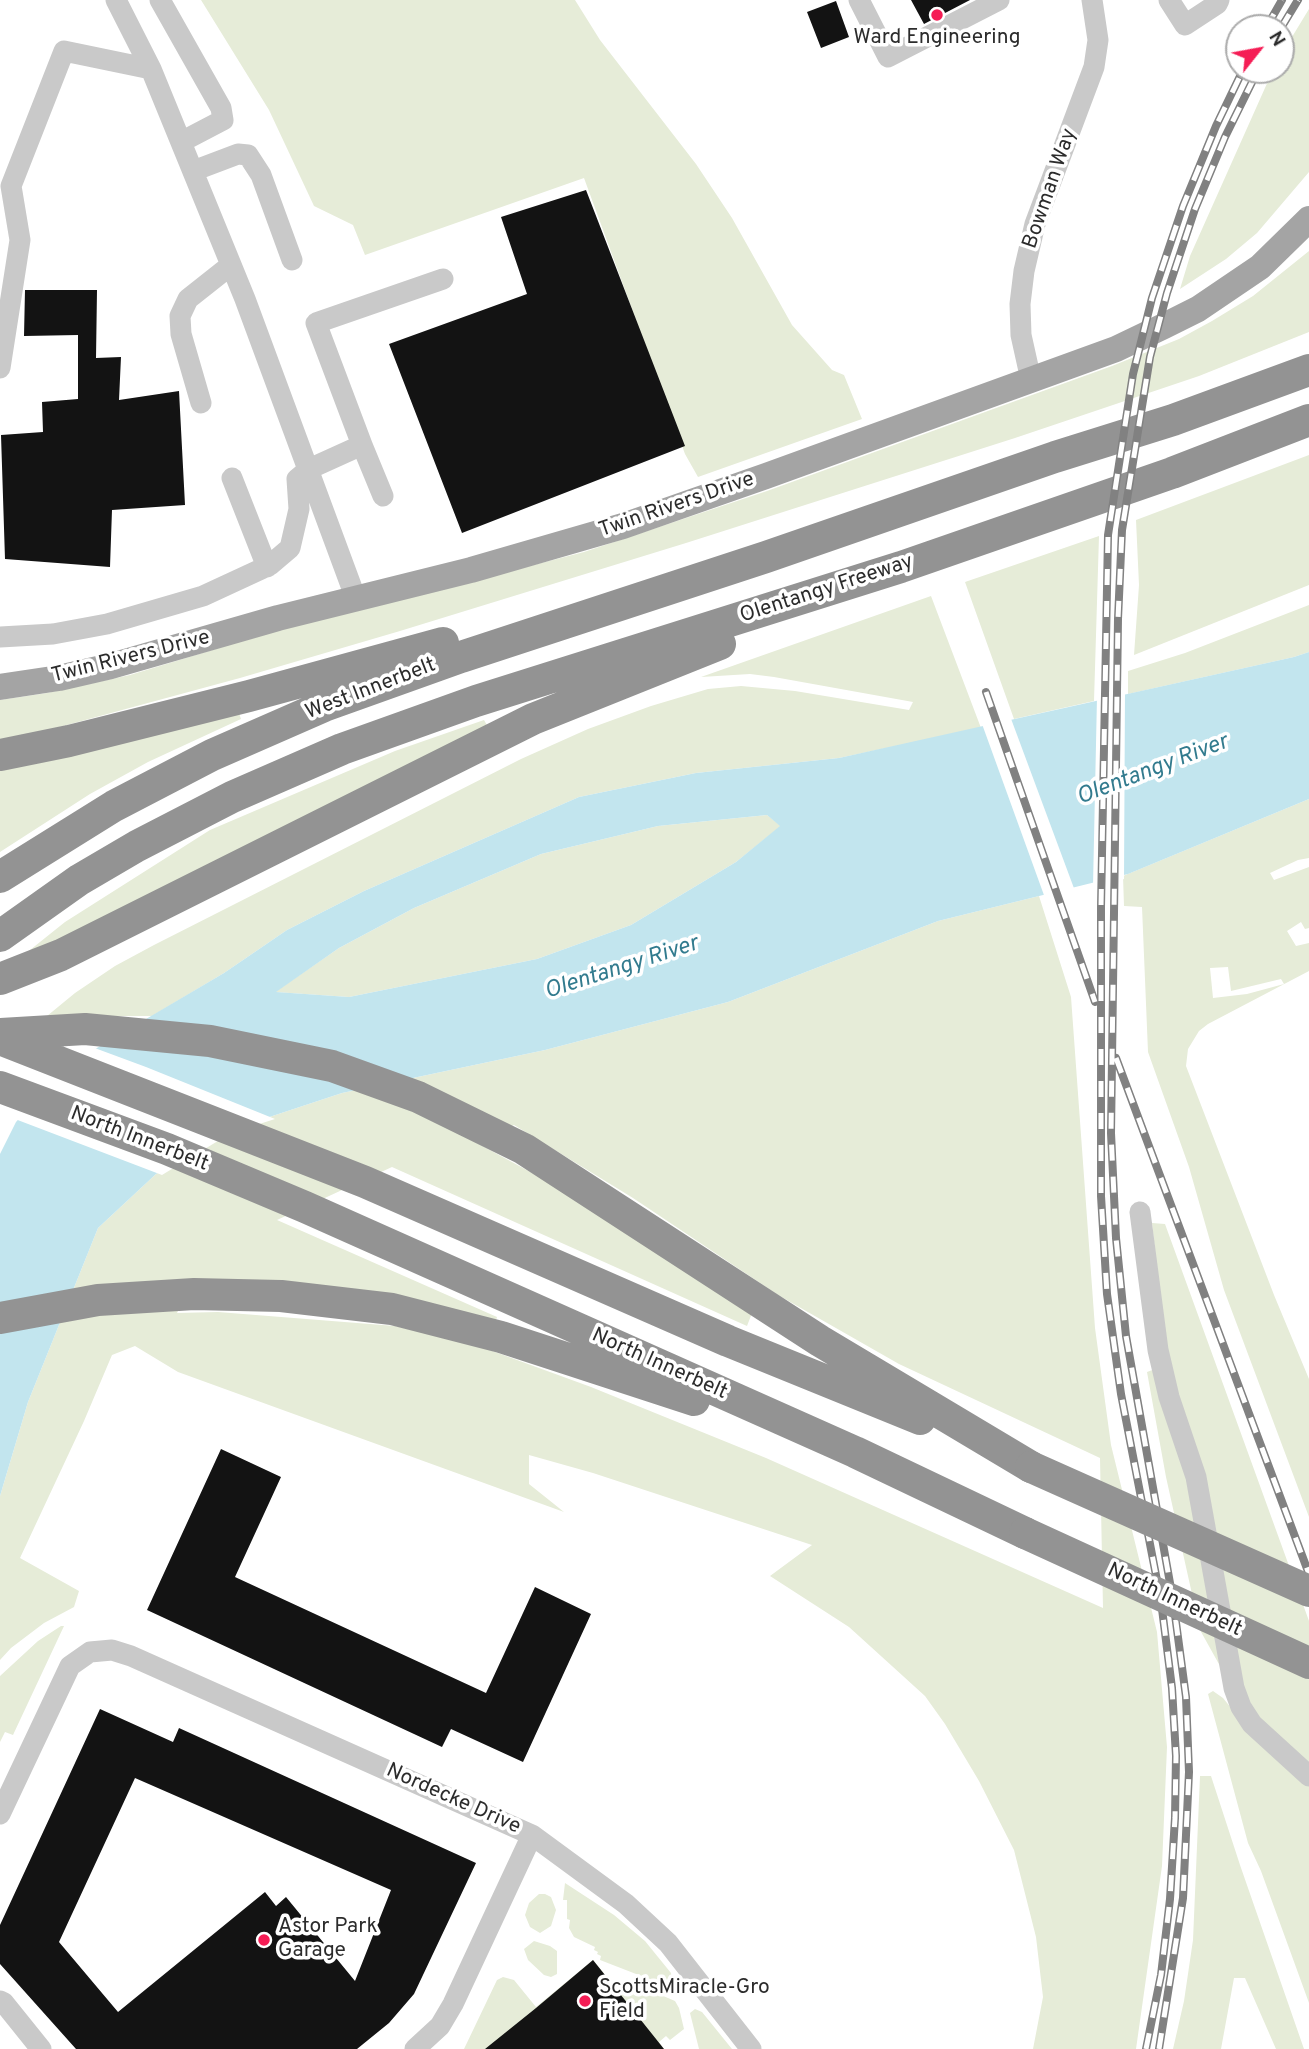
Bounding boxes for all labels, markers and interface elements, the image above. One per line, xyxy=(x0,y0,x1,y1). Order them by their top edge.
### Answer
marker: Ward Engineering xyxy=(929,7,945,23)
north arrow xyxy=(1225,14,1295,84)
place label: Ward Engineering xyxy=(853,26,1021,52)
text: N xyxy=(1262,27,1290,51)
street label: Bowman Way xyxy=(1019,125,1083,253)
street label: Twin Rivers Drive xyxy=(596,468,758,544)
street label: Olentangy Freeway xyxy=(737,550,917,630)
street label: Twin Rivers Drive xyxy=(49,626,213,690)
street label: West Innerbelt xyxy=(302,654,440,726)
water label: Olentangy River xyxy=(1073,729,1233,813)
water label: Olentangy River xyxy=(542,931,702,1007)
street label: North Innerbelt xyxy=(66,1102,212,1178)
street label: North Innerbelt xyxy=(587,1324,731,1406)
street label: North Innerbelt xyxy=(1103,1559,1245,1643)
street label: Nordecke Drive xyxy=(382,1759,524,1841)
place label: Astor Park Garage xyxy=(278,1915,378,1965)
marker: Astor Park Garage xyxy=(256,1932,272,1948)
place label: ScottsMiracle-Gro Field xyxy=(599,1976,770,2026)
marker: ScottsMiracle-Gro Field xyxy=(577,1993,593,2009)

